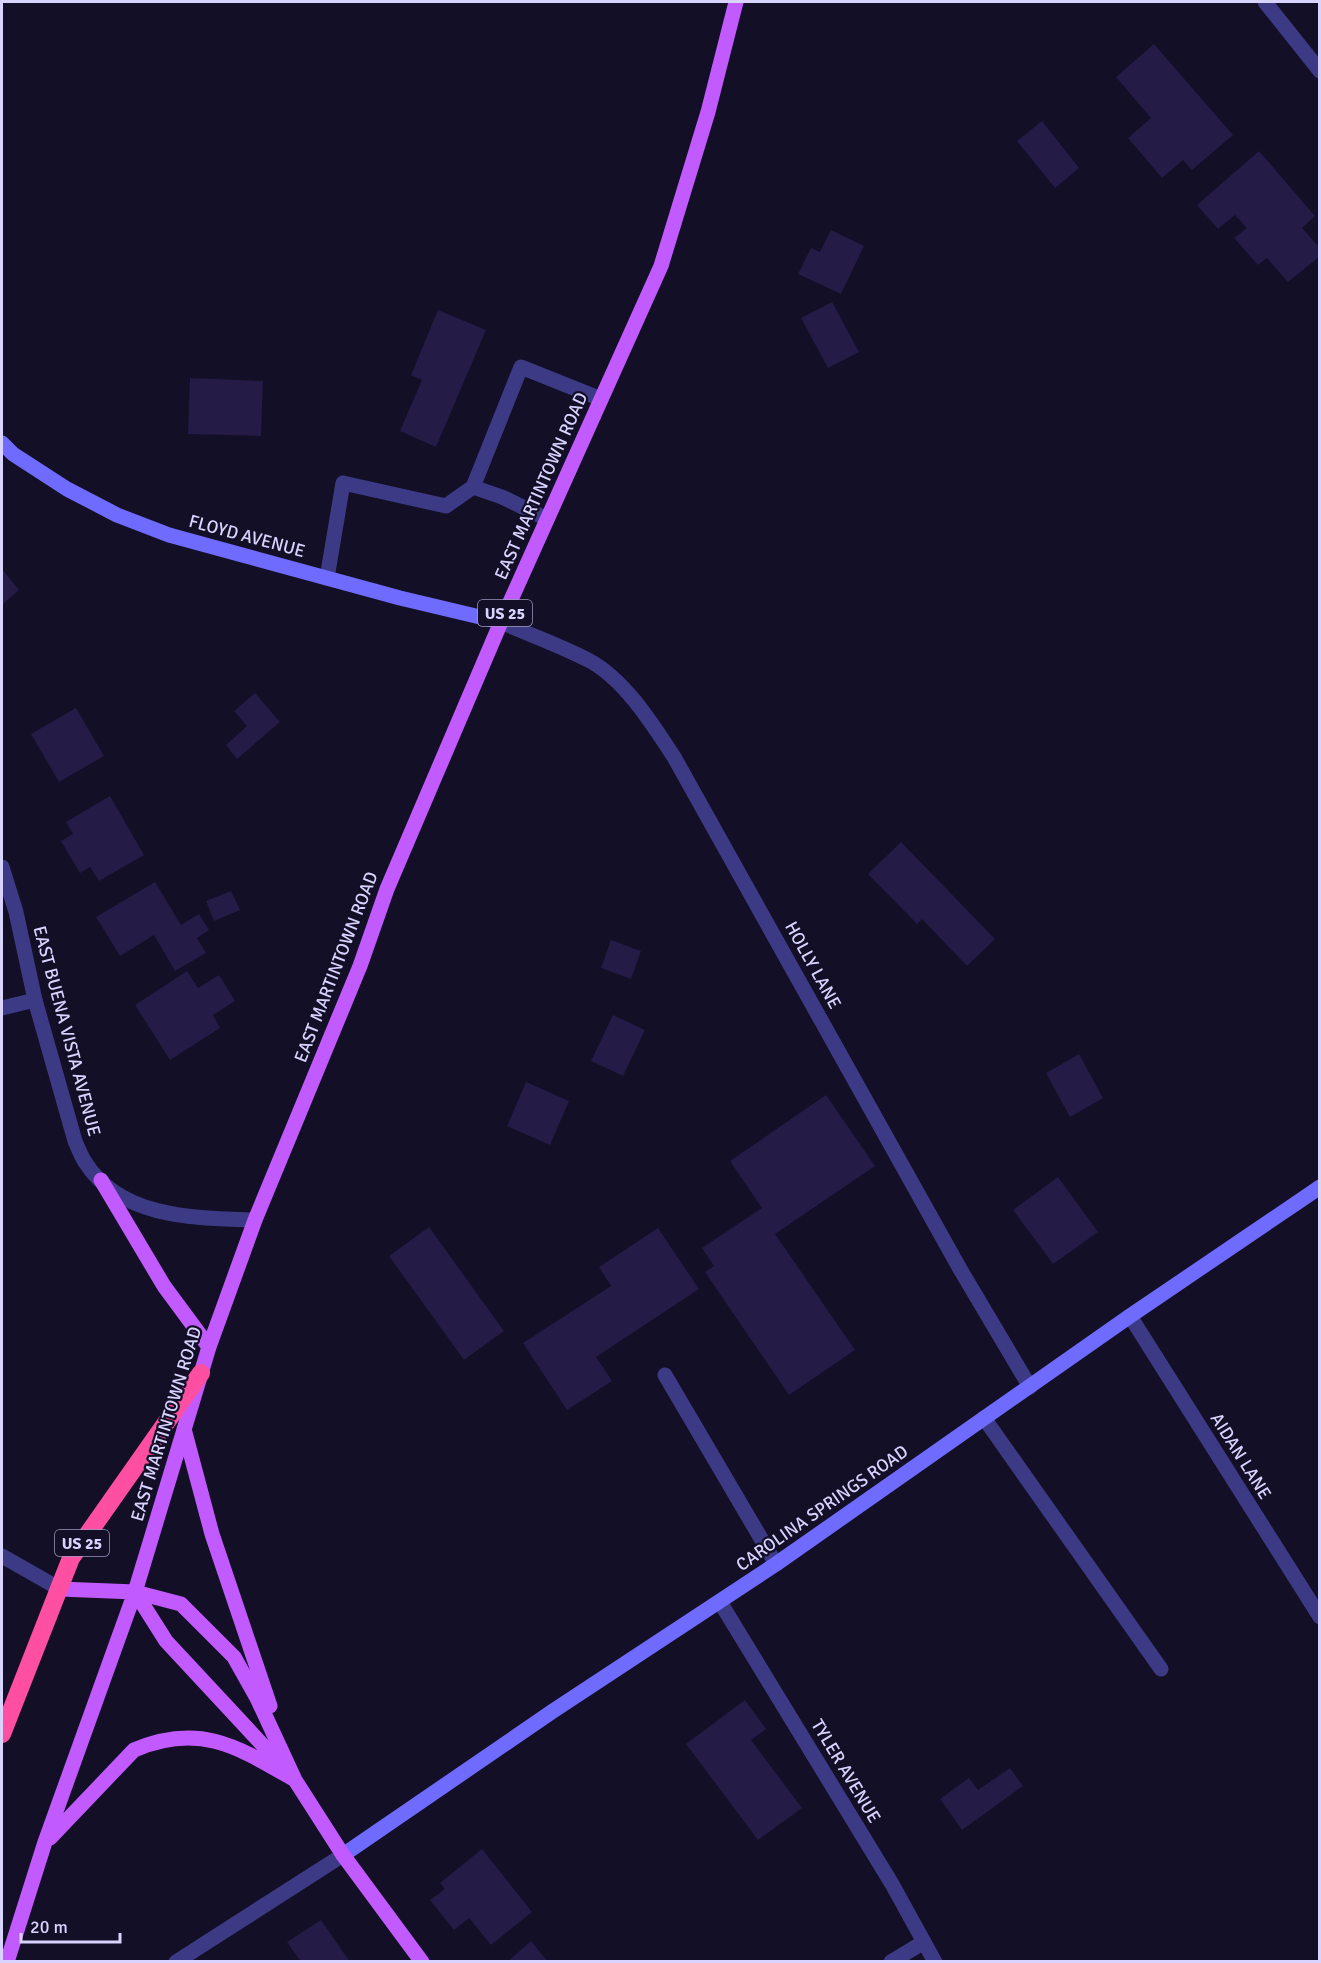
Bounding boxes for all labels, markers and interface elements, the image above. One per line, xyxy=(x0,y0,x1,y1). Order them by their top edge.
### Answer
street label: EAST MARTINTOWN ROAD xyxy=(490,389,592,583)
street label: FLOYD AVENUE xyxy=(186,510,308,562)
road number: US 25 xyxy=(478,600,532,626)
street label: EAST MARTINTOWN ROAD xyxy=(289,869,383,1065)
street label: HOLLY LANE xyxy=(780,917,846,1013)
street label: EAST BUENA VISTA AVENUE xyxy=(28,923,106,1139)
street label: EAST MARTINTOWN ROAD xyxy=(126,1324,206,1524)
street label: AIDAN LANE xyxy=(1206,1409,1276,1503)
street label: CAROLINA SPRINGS ROAD xyxy=(732,1440,912,1576)
road number: US 25 xyxy=(55,1530,109,1556)
street label: TYLER AVENUE xyxy=(806,1715,886,1827)
scale bar xyxy=(21,1906,120,1944)
text: 20 m xyxy=(30,1916,68,1938)

